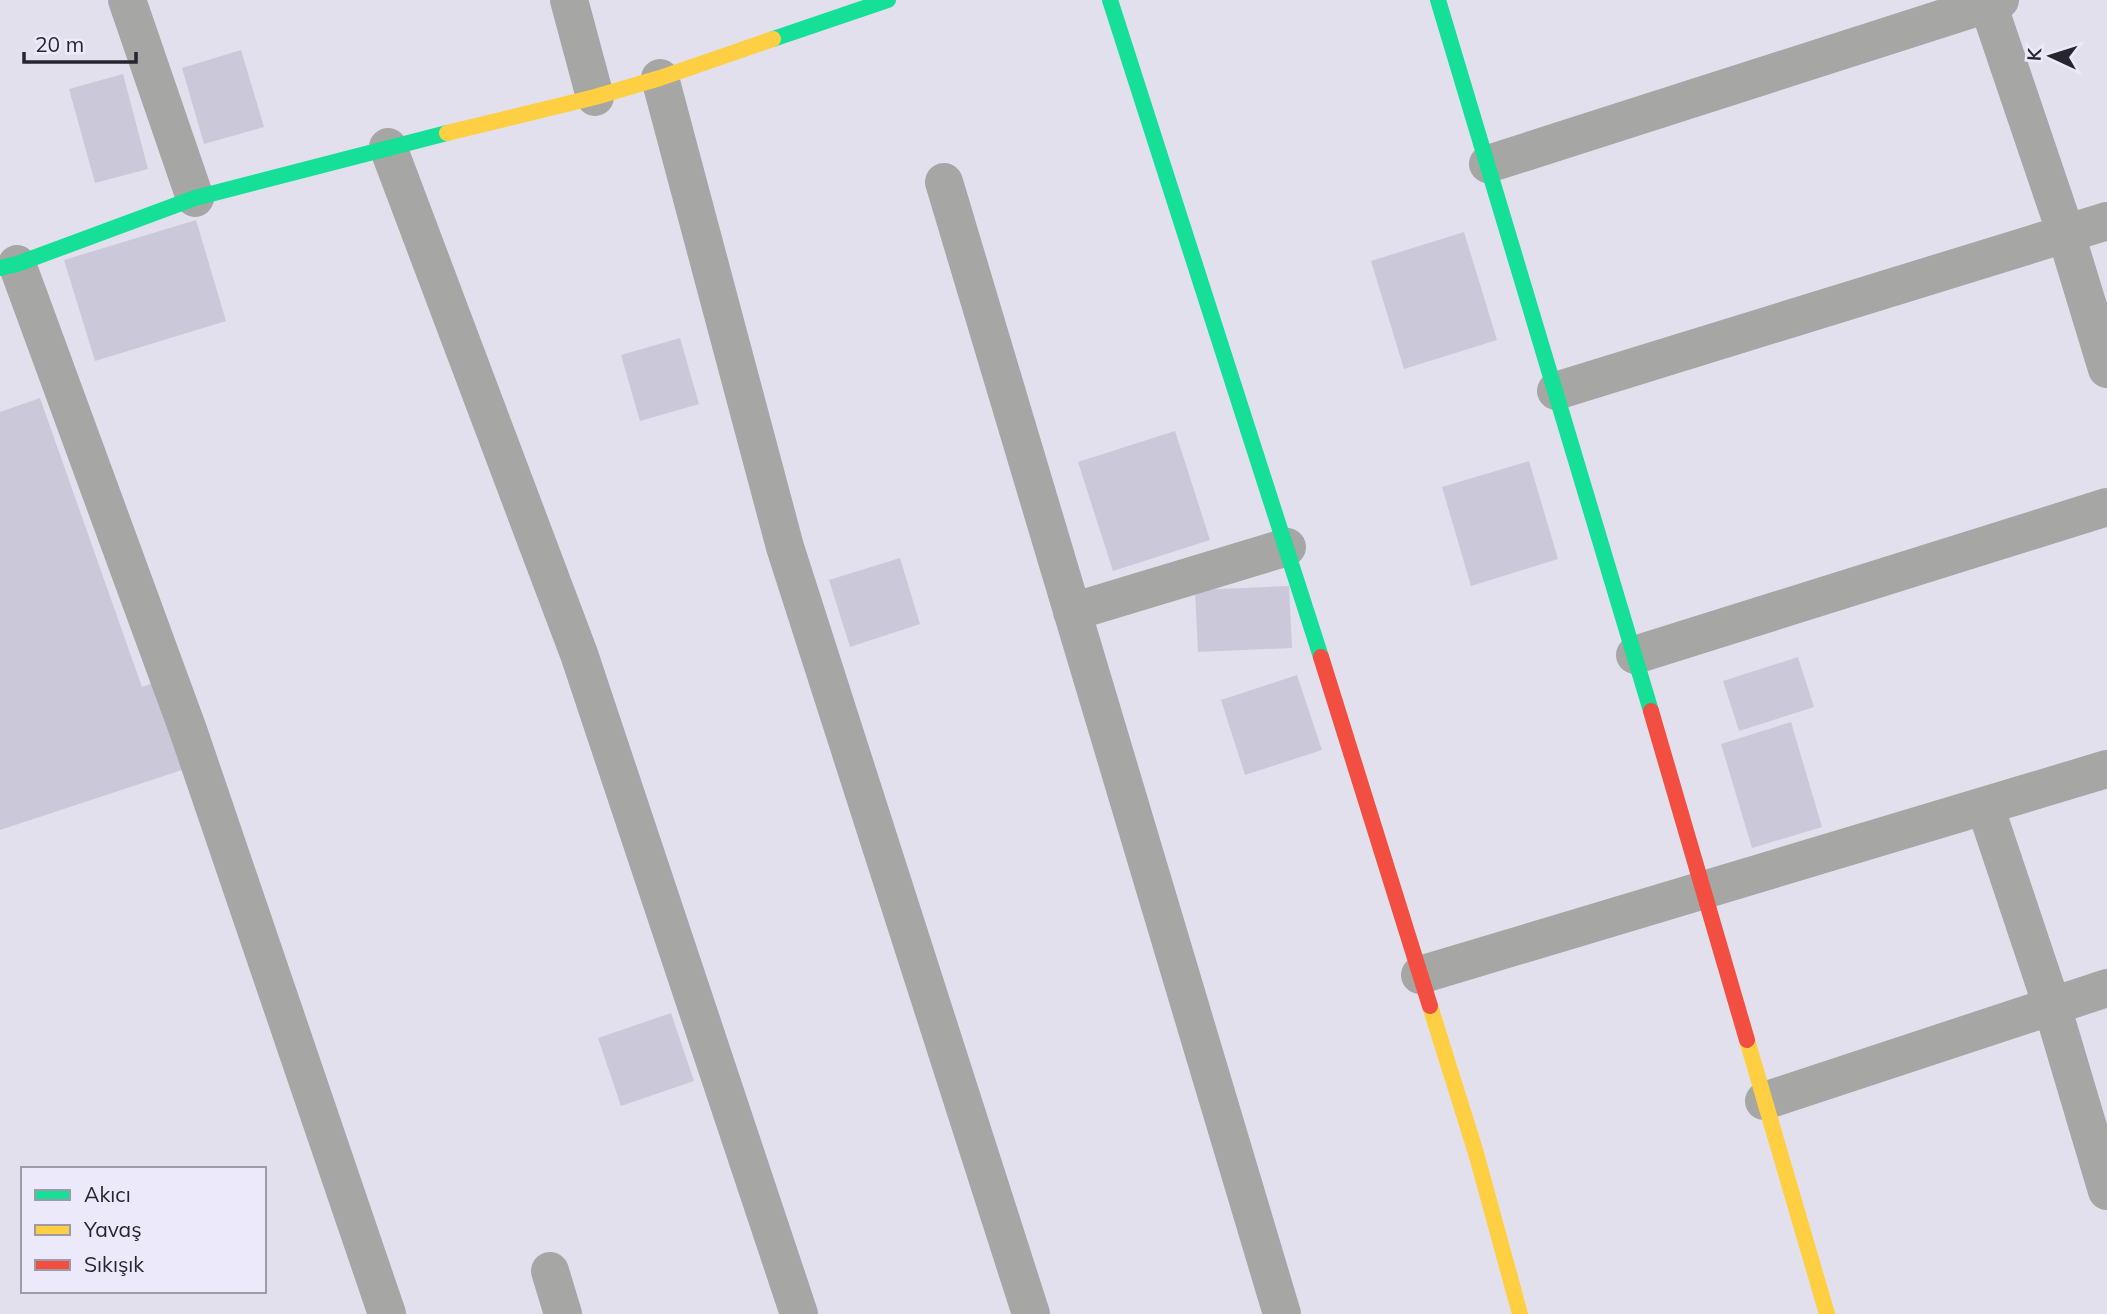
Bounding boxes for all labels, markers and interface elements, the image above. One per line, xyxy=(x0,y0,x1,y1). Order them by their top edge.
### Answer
scale bar xyxy=(24,21,136,65)
north arrow xyxy=(2016,21,2086,91)
text: 20 m xyxy=(35,31,84,57)
text: K xyxy=(2022,46,2047,62)
legend xyxy=(21,1167,266,1293)
text: Akıcı xyxy=(84,1181,131,1207)
text: Yavaş xyxy=(83,1216,142,1242)
text: Sıkışık xyxy=(84,1251,144,1277)

